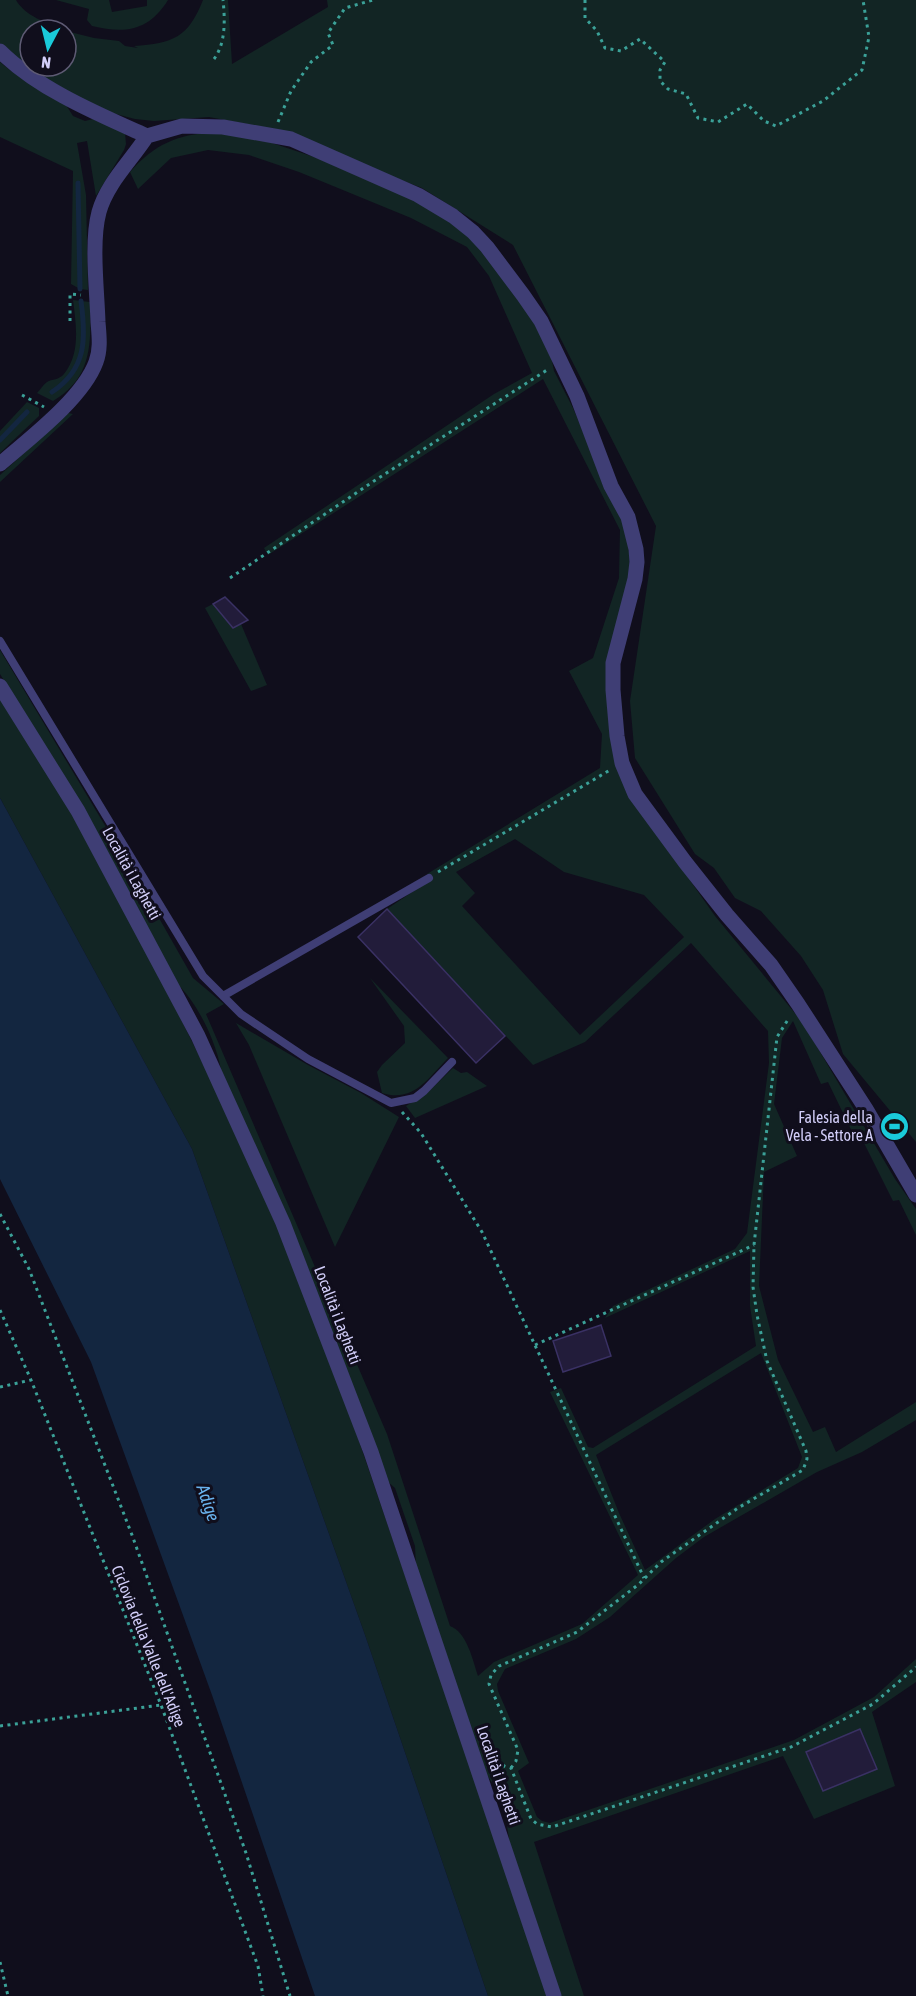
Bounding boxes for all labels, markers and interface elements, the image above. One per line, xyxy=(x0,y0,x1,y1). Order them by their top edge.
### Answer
north arrow xyxy=(18,18,78,78)
text: N xyxy=(40,53,52,72)
street label: Località i Laghetti xyxy=(98,823,165,923)
place label: Falesia della Vela - Settore A xyxy=(786,1108,873,1144)
sports icon: Falesia della Vela - Settore A xyxy=(878,1110,910,1142)
street label: Località i Laghetti xyxy=(310,1263,365,1367)
water label: Adige xyxy=(192,1481,225,1524)
street label: Ciclovia della Valle dell'Adige xyxy=(107,1563,190,1730)
street label: Località i Laghetti xyxy=(473,1723,524,1827)

